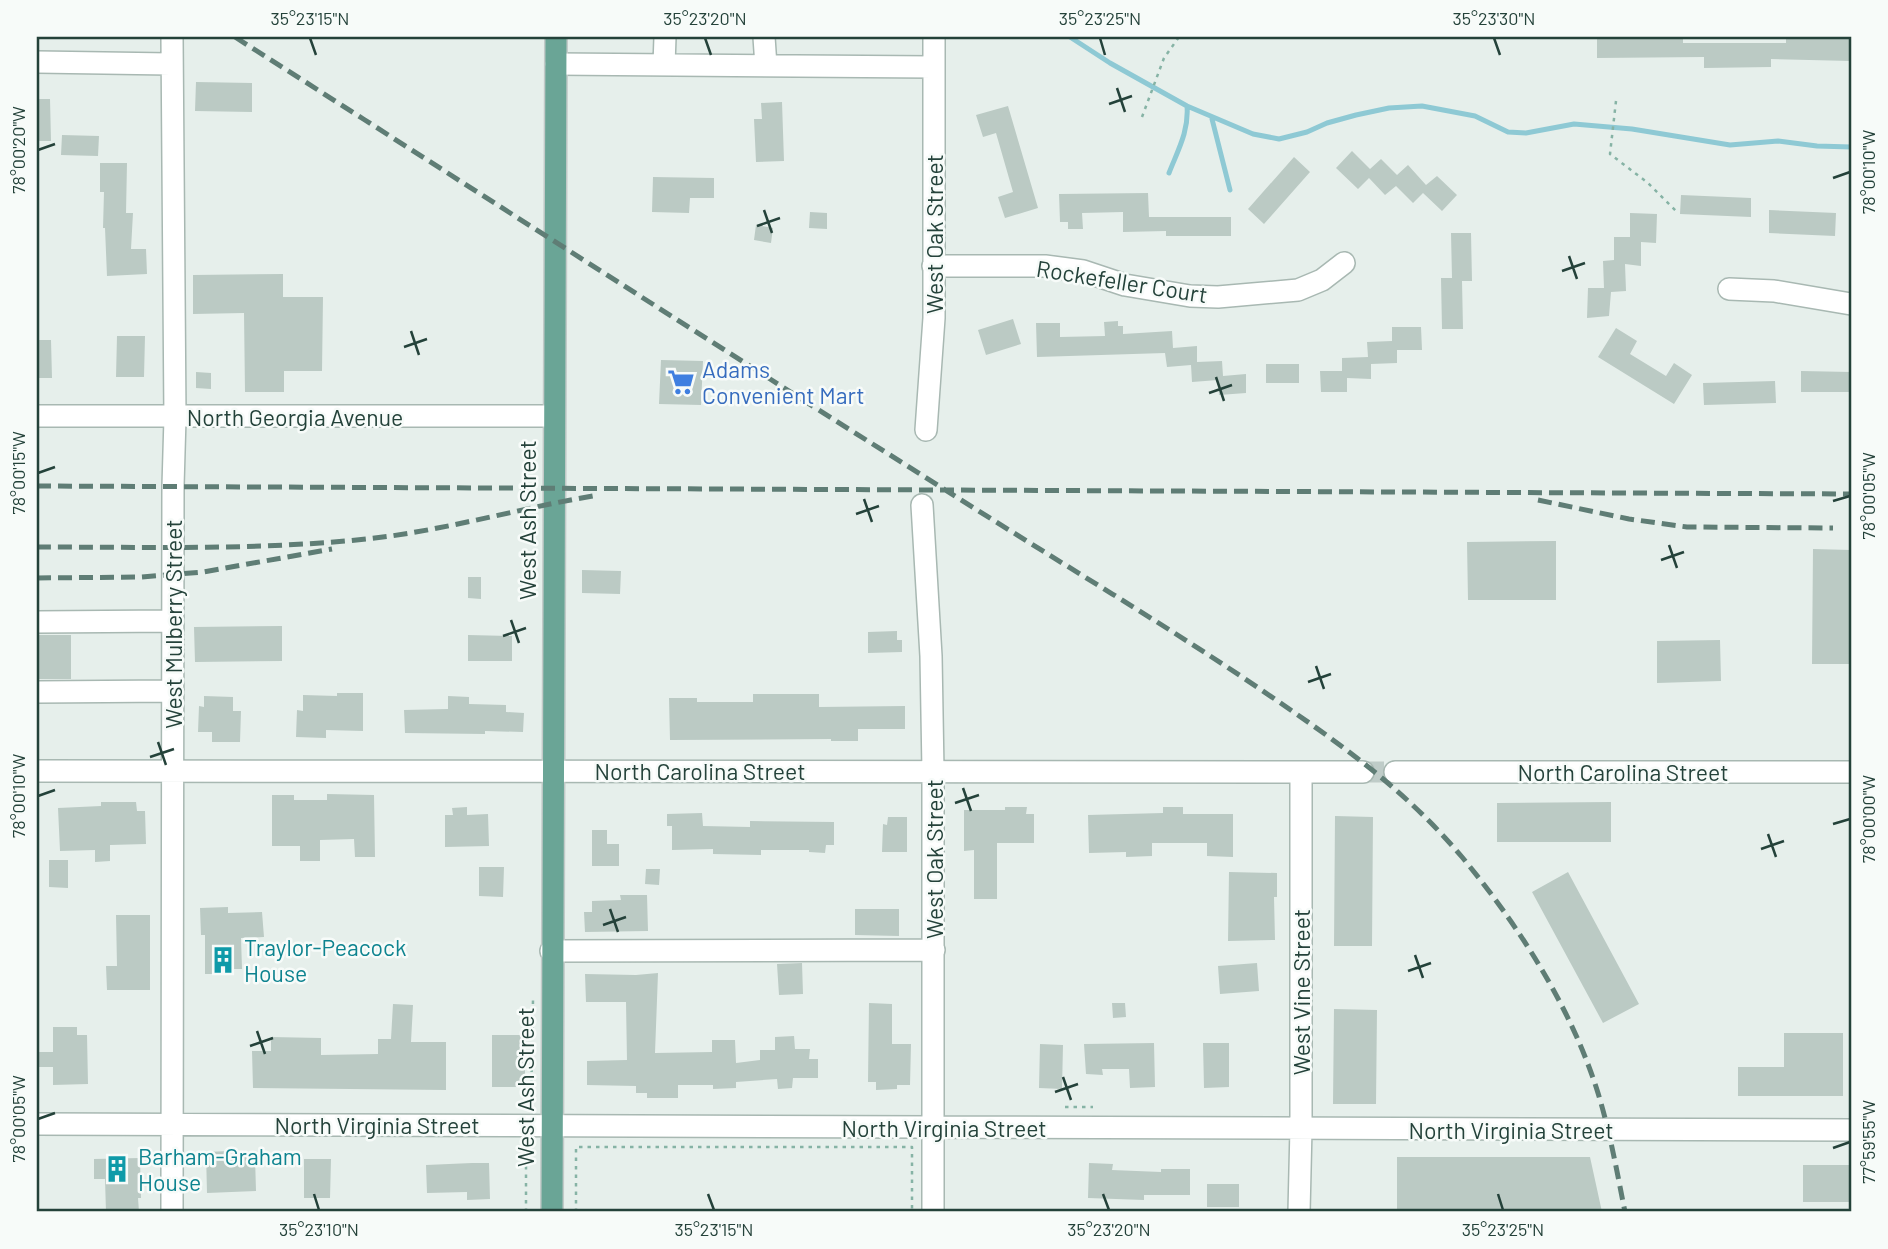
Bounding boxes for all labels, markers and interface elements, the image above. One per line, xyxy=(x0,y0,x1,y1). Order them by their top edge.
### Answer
text: 35°23'15"N xyxy=(270,7,350,29)
text: 35°23'20"N xyxy=(663,7,747,29)
text: 35°23'25"N xyxy=(1059,7,1141,29)
text: 35°23'30"N xyxy=(1453,7,1535,29)
text: 78°00'20"W xyxy=(7,106,29,194)
text: 78°00'10"W xyxy=(1857,130,1879,214)
street label: West Oak Street xyxy=(920,154,948,314)
street label: Rockefeller Court xyxy=(1035,254,1209,308)
place label: Adams Convenient Mart xyxy=(702,355,865,409)
supermarket icon: Adams Convenient Mart xyxy=(666,367,696,397)
street label: North Georgia Avenue xyxy=(187,403,403,431)
text: 78°00'15"W xyxy=(7,431,29,515)
street label: West Ash Street xyxy=(513,440,541,600)
text: 78°00'05"W xyxy=(1857,452,1879,540)
street label: West Mulberry Street xyxy=(159,519,187,729)
text: 78°00'10"W xyxy=(7,754,29,838)
street label: North Carolina Street xyxy=(594,757,806,785)
street label: North Carolina Street xyxy=(1517,758,1729,786)
text: 78°00'00"W xyxy=(1857,775,1879,863)
street label: West Oak Street xyxy=(920,779,948,939)
street label: West Vine Street xyxy=(1287,909,1315,1075)
place label: Traylor-Peacock House xyxy=(244,933,407,987)
building icon: Traylor-Peacock House xyxy=(208,945,238,975)
street label: West Ash Street xyxy=(511,1007,539,1167)
text: 78°00'05"W xyxy=(7,1075,29,1163)
text: 77°59'55"W xyxy=(1857,1100,1879,1184)
street label: North Virginia Street xyxy=(274,1111,480,1139)
street label: North Virginia Street xyxy=(841,1114,1047,1142)
street label: North Virginia Street xyxy=(1408,1116,1614,1144)
place label: Barham-Graham House xyxy=(138,1142,302,1196)
building icon: Barham-Graham House xyxy=(102,1154,132,1184)
text: 35°23'10"N xyxy=(279,1218,359,1240)
text: 35°23'15"N xyxy=(674,1218,754,1240)
text: 35°23'20"N xyxy=(1067,1218,1151,1240)
text: 35°23'25"N xyxy=(1462,1218,1544,1240)

